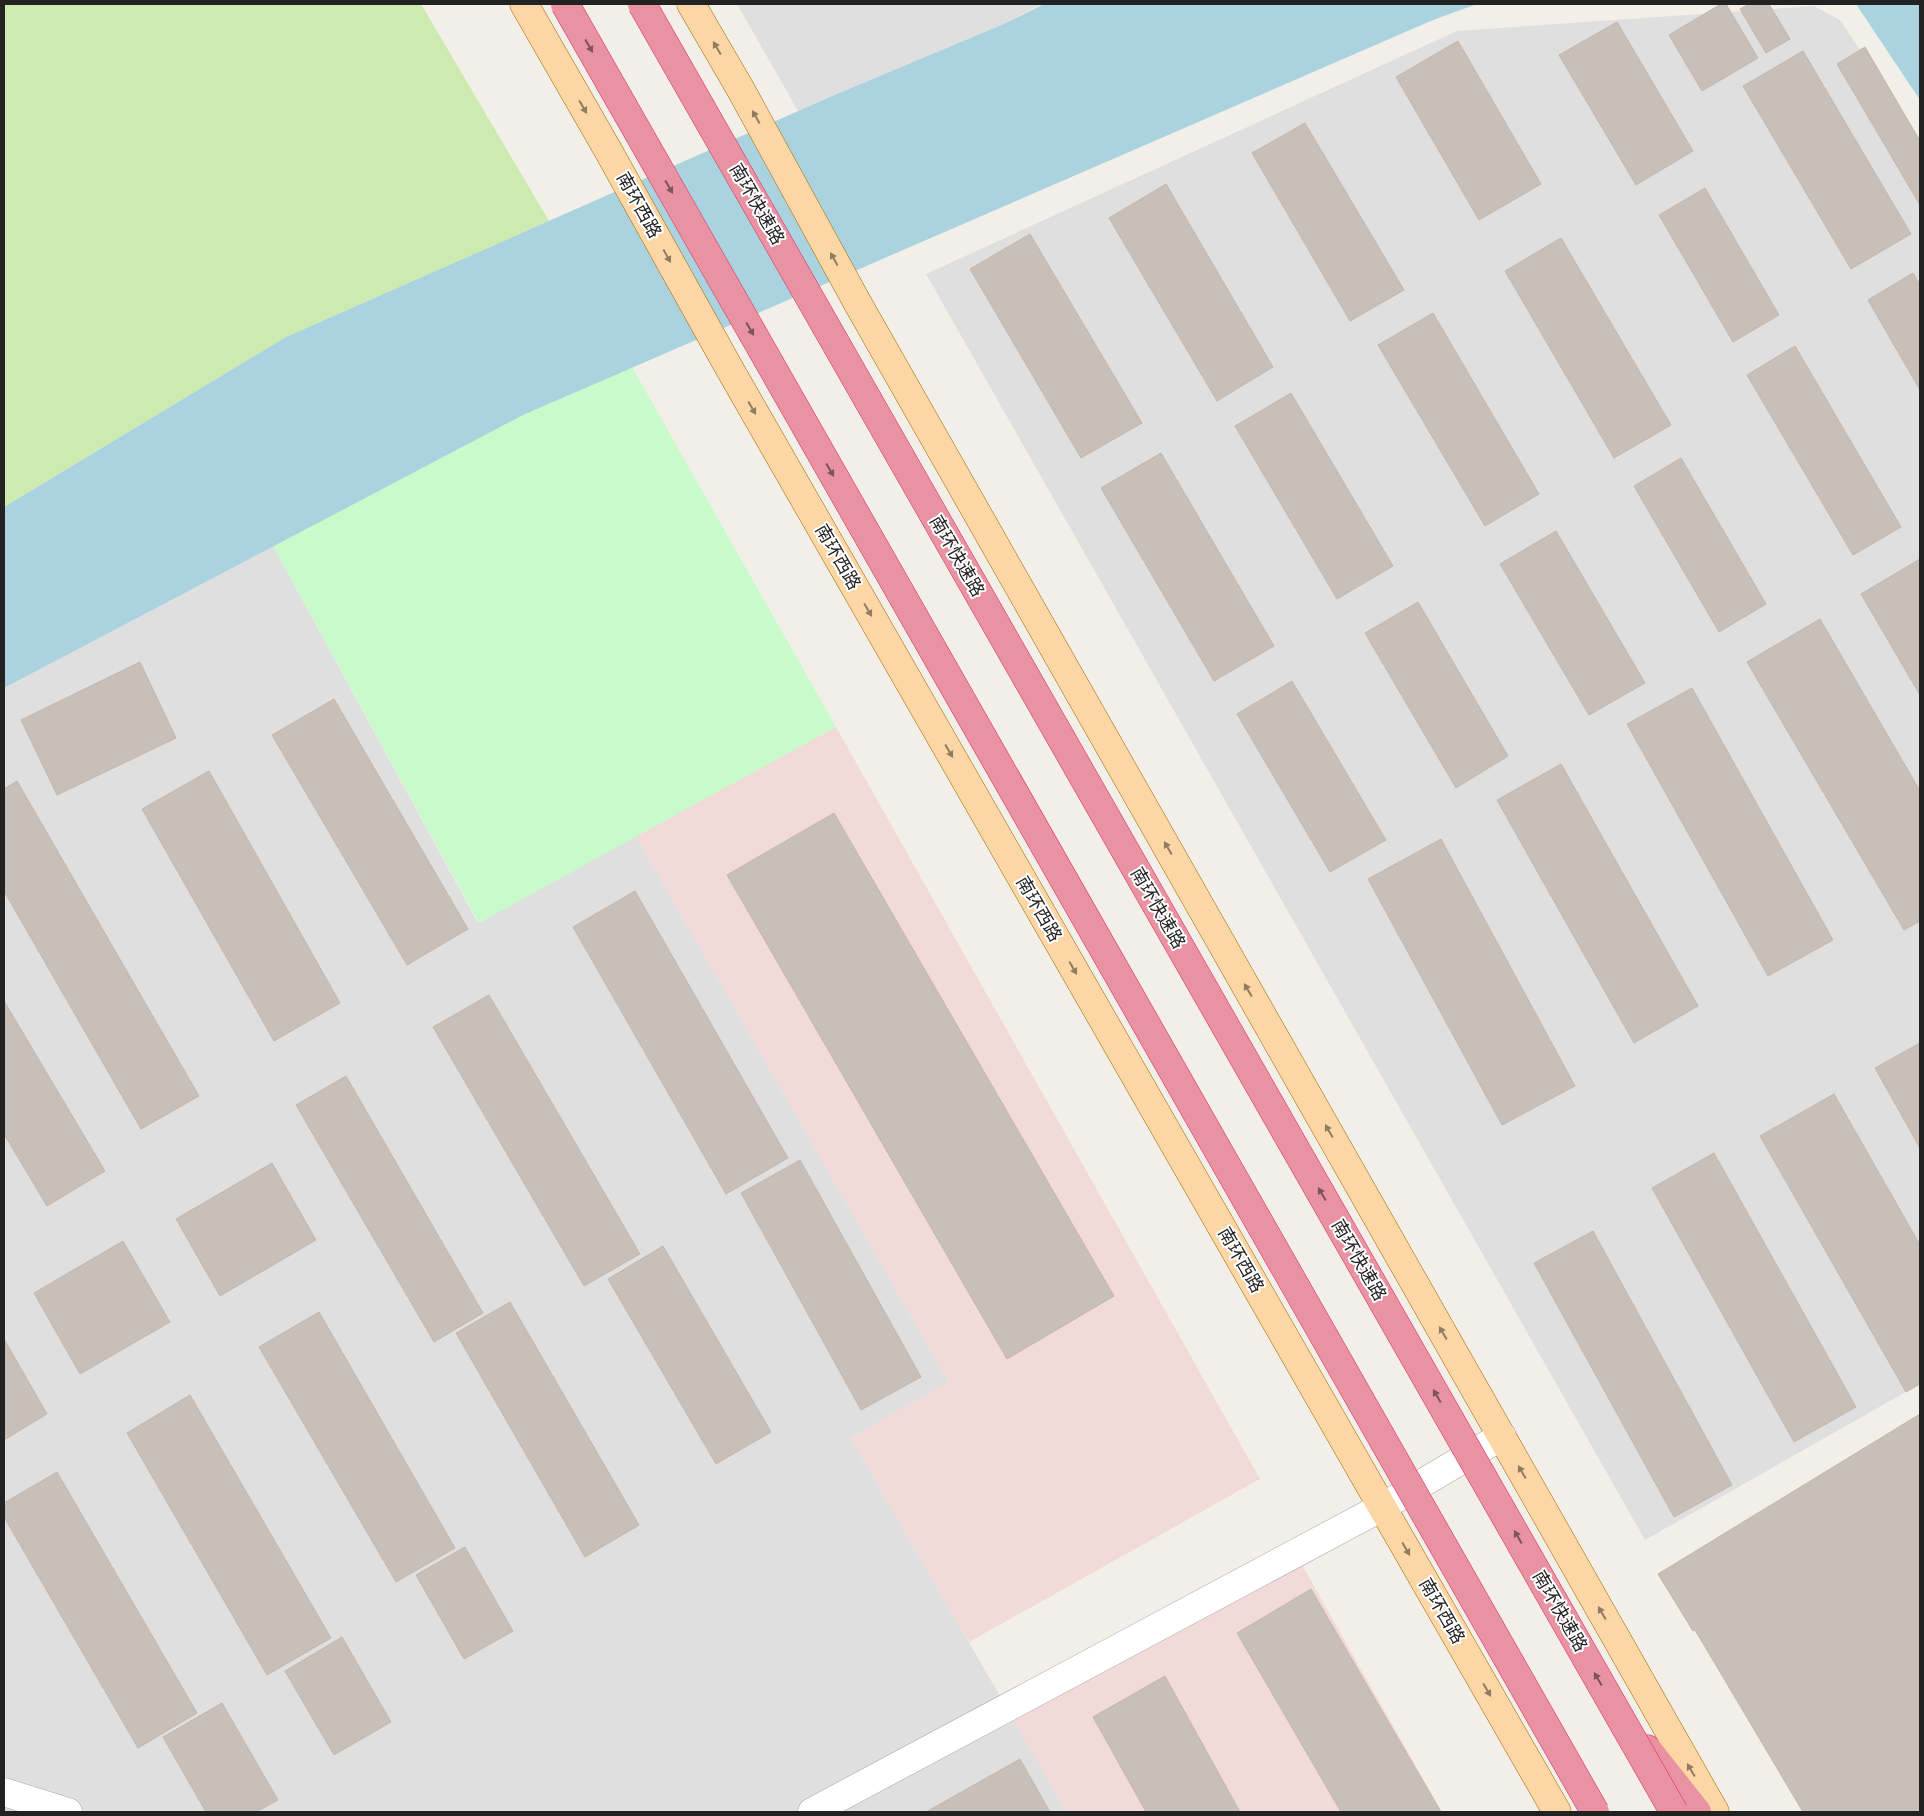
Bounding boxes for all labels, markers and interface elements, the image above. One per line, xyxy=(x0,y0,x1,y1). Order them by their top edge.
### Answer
one-way arrow xyxy=(584,39,593,53)
one-way arrow xyxy=(713,41,721,55)
one-way arrow xyxy=(579,100,588,113)
one-way arrow xyxy=(751,110,760,123)
street label: 南环快速路 xyxy=(725,160,789,248)
street label: 南环西路 xyxy=(612,168,666,242)
one-way arrow xyxy=(665,181,674,194)
one-way arrow xyxy=(663,249,671,264)
one-way arrow xyxy=(830,252,838,266)
one-way arrow xyxy=(745,322,754,335)
one-way arrow xyxy=(748,402,757,415)
one-way arrow xyxy=(826,462,834,477)
street label: 南环快速路 xyxy=(925,512,989,600)
street label: 南环西路 xyxy=(810,520,866,594)
one-way arrow xyxy=(864,603,872,618)
one-way arrow xyxy=(944,745,953,758)
one-way arrow xyxy=(1164,841,1172,856)
street label: 南环快速路 xyxy=(1126,864,1190,952)
street label: 南环西路 xyxy=(1011,872,1067,946)
one-way arrow xyxy=(1069,961,1078,975)
one-way arrow xyxy=(1244,983,1253,996)
one-way arrow xyxy=(1324,1124,1333,1138)
one-way arrow xyxy=(1317,1188,1326,1201)
street label: 南环快速路 xyxy=(1327,1216,1391,1304)
street label: 南环西路 xyxy=(1213,1223,1269,1297)
one-way arrow xyxy=(1439,1327,1448,1340)
one-way arrow xyxy=(1433,1389,1441,1404)
one-way arrow xyxy=(1518,1465,1527,1479)
one-way arrow xyxy=(1513,1531,1522,1544)
one-way arrow xyxy=(1402,1543,1411,1556)
street label: 南环快速路 xyxy=(1528,1567,1592,1655)
street label: 南环西路 xyxy=(1414,1574,1470,1648)
one-way arrow xyxy=(1598,1607,1607,1620)
one-way arrow xyxy=(1594,1671,1602,1686)
one-way arrow xyxy=(1483,1683,1491,1698)
one-way arrow xyxy=(1687,1763,1696,1776)

